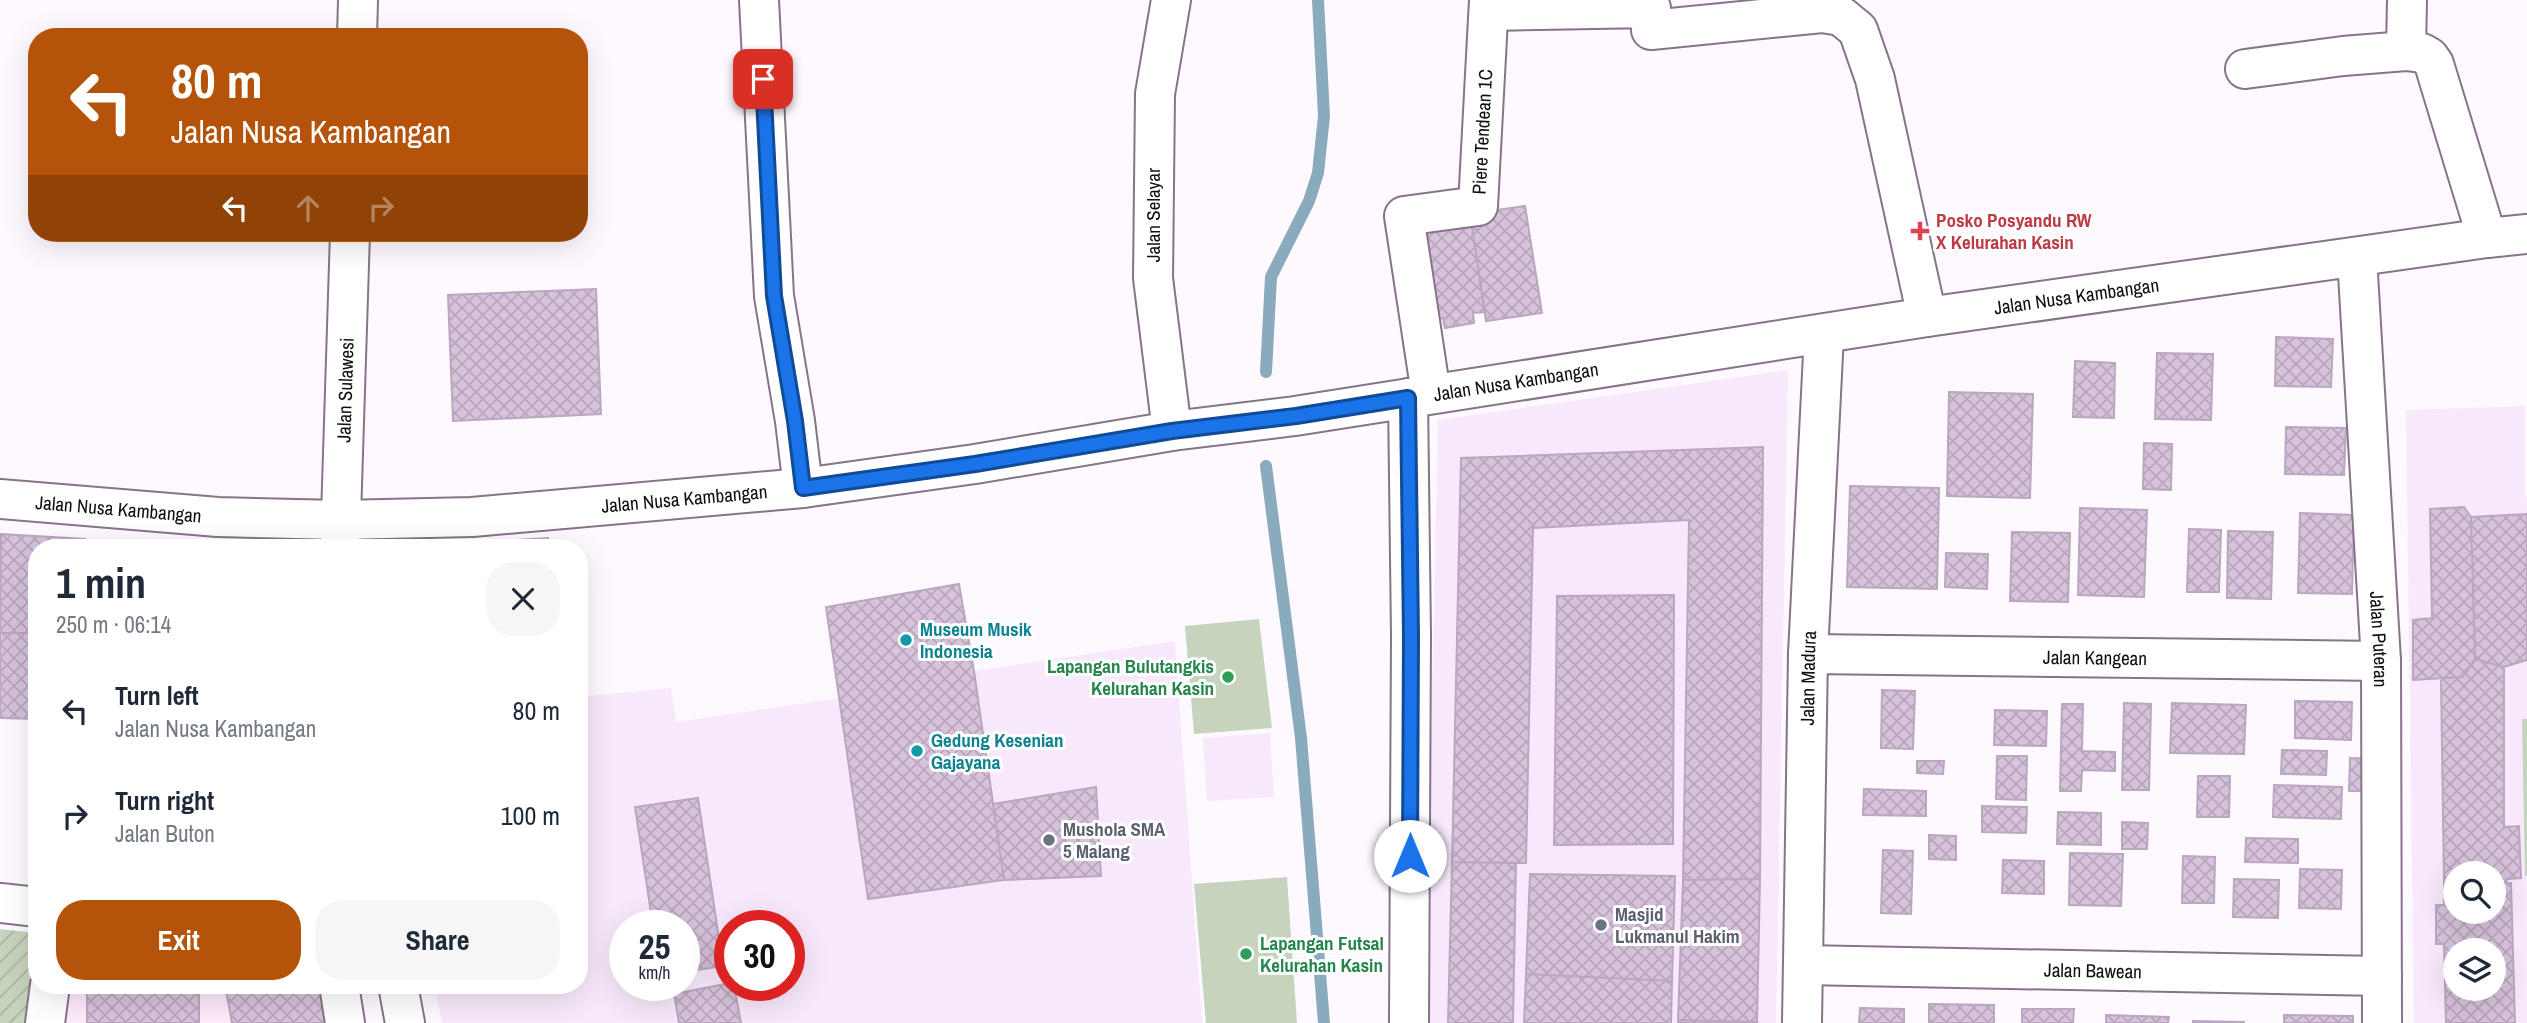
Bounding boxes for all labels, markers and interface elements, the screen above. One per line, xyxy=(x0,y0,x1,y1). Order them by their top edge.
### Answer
text: 80 m xyxy=(171,47,263,113)
pin xyxy=(733,49,793,109)
icon: left xyxy=(56,56,147,147)
icon: arrive xyxy=(744,60,782,98)
street label: Piere Tendean 1C xyxy=(1466,68,1498,195)
text: Jalan Nusa Kambangan xyxy=(171,110,451,153)
street label: Jalan Selayar xyxy=(1140,167,1166,262)
icon: left xyxy=(216,189,254,227)
icon: ahead xyxy=(289,189,327,227)
icon: right xyxy=(362,189,400,227)
place label: Posko Posyandu RW X Kelurahan Kasin xyxy=(1936,207,2092,255)
marker: Posko Posyandu RW X Kelurahan Kasin xyxy=(1910,221,1930,241)
street label: Jalan Nusa Kambangan xyxy=(1992,271,2161,320)
street label: Jalan Sulawesi xyxy=(330,337,360,443)
street label: Jalan Nusa Kambangan xyxy=(1432,356,1600,407)
street label: Jalan Nusa Kambangan xyxy=(600,478,768,519)
street label: Jalan Nusa Kambangan xyxy=(35,489,203,529)
text: 1 min xyxy=(56,555,146,611)
button: close xyxy=(486,562,560,636)
street label: Jalan Puteran xyxy=(2364,591,2394,687)
text: 250 m · 06:14 xyxy=(56,609,171,640)
place label: Museum Musik Indonesia xyxy=(920,616,1032,664)
street label: Jalan Madura xyxy=(1794,630,1822,725)
marker: Museum Musik Indonesia xyxy=(898,632,914,648)
street label: Jalan Kangean xyxy=(2043,644,2147,671)
place label: Lapangan Bulutangkis Kelurahan Kasin xyxy=(1047,653,1214,701)
marker: Lapangan Bulutangkis Kelurahan Kasin xyxy=(1220,669,1236,685)
text: Turn left xyxy=(115,678,199,713)
icon: left xyxy=(56,692,94,730)
text: 80 m xyxy=(513,693,560,728)
text: Jalan Nusa Kambangan xyxy=(115,713,316,744)
place label: Gedung Kesenian Gajayana xyxy=(931,727,1063,775)
marker: Gedung Kesenian Gajayana xyxy=(909,743,925,759)
text: Turn right xyxy=(115,783,214,818)
icon: right xyxy=(56,797,94,835)
text: 100 m xyxy=(501,798,560,833)
place label: Mushola SMA 5 Malang xyxy=(1063,816,1166,864)
text: Jalan Buton xyxy=(115,818,215,849)
position arrow xyxy=(1373,819,1447,893)
marker: Mushola SMA 5 Malang xyxy=(1041,832,1057,848)
map controls xyxy=(2443,861,2506,1001)
button: search xyxy=(2443,861,2506,924)
button: Exit xyxy=(56,900,301,980)
button: Share xyxy=(315,900,560,980)
place label: Masjid Lukmanul Hakim xyxy=(1615,901,1740,949)
speed limit sign: 30 xyxy=(714,910,805,1001)
marker: Masjid Lukmanul Hakim xyxy=(1593,917,1609,933)
text: 25 xyxy=(639,923,670,970)
place label: Lapangan Futsal Kelurahan Kasin xyxy=(1260,930,1384,978)
button: layers xyxy=(2443,938,2506,1001)
marker: Lapangan Futsal Kelurahan Kasin xyxy=(1238,946,1254,962)
street label: Jalan Bawean xyxy=(2044,957,2142,984)
text: km/h xyxy=(639,960,671,985)

